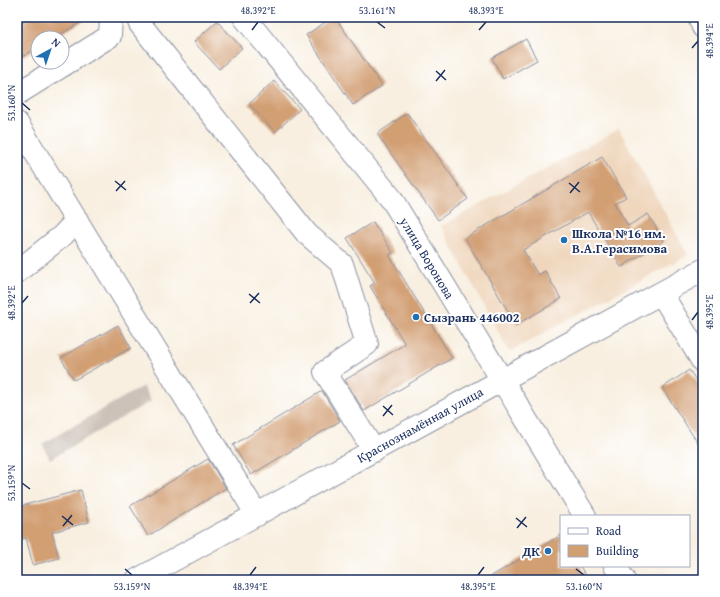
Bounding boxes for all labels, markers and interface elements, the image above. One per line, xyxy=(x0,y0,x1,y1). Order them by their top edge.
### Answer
text: 48.392°E xyxy=(240,3,276,18)
text: 53.161°N xyxy=(359,3,396,18)
text: 48.393°E xyxy=(468,3,504,18)
text: 48.394°E xyxy=(702,23,717,59)
north arrow xyxy=(30,30,70,70)
text: N xyxy=(48,34,65,51)
text: 53.160°N xyxy=(4,84,19,121)
street label: улица Воронова xyxy=(395,213,459,303)
place label: Школа №16 им. В.А.Герасимова xyxy=(572,224,668,258)
marker: Школа №16 им. В.А.Герасимова xyxy=(559,235,569,245)
text: 48.392°E xyxy=(4,285,19,321)
text: 48.395°E xyxy=(702,294,717,330)
place label: Сызрань 446002 xyxy=(424,308,520,327)
marker: Сызрань 446002 xyxy=(411,312,421,322)
street label: Краснознамённая улица xyxy=(353,382,487,468)
text: 53.159°N xyxy=(4,464,19,501)
legend xyxy=(560,515,690,567)
text: Road xyxy=(596,522,622,539)
place label: ДК xyxy=(521,542,540,561)
text: Building xyxy=(596,542,639,559)
marker: ДК xyxy=(543,546,553,556)
text: 53.159°N xyxy=(114,579,151,594)
text: 48.394°E xyxy=(232,579,268,594)
text: 48.395°E xyxy=(460,579,496,594)
text: 53.160°N xyxy=(566,579,603,594)

